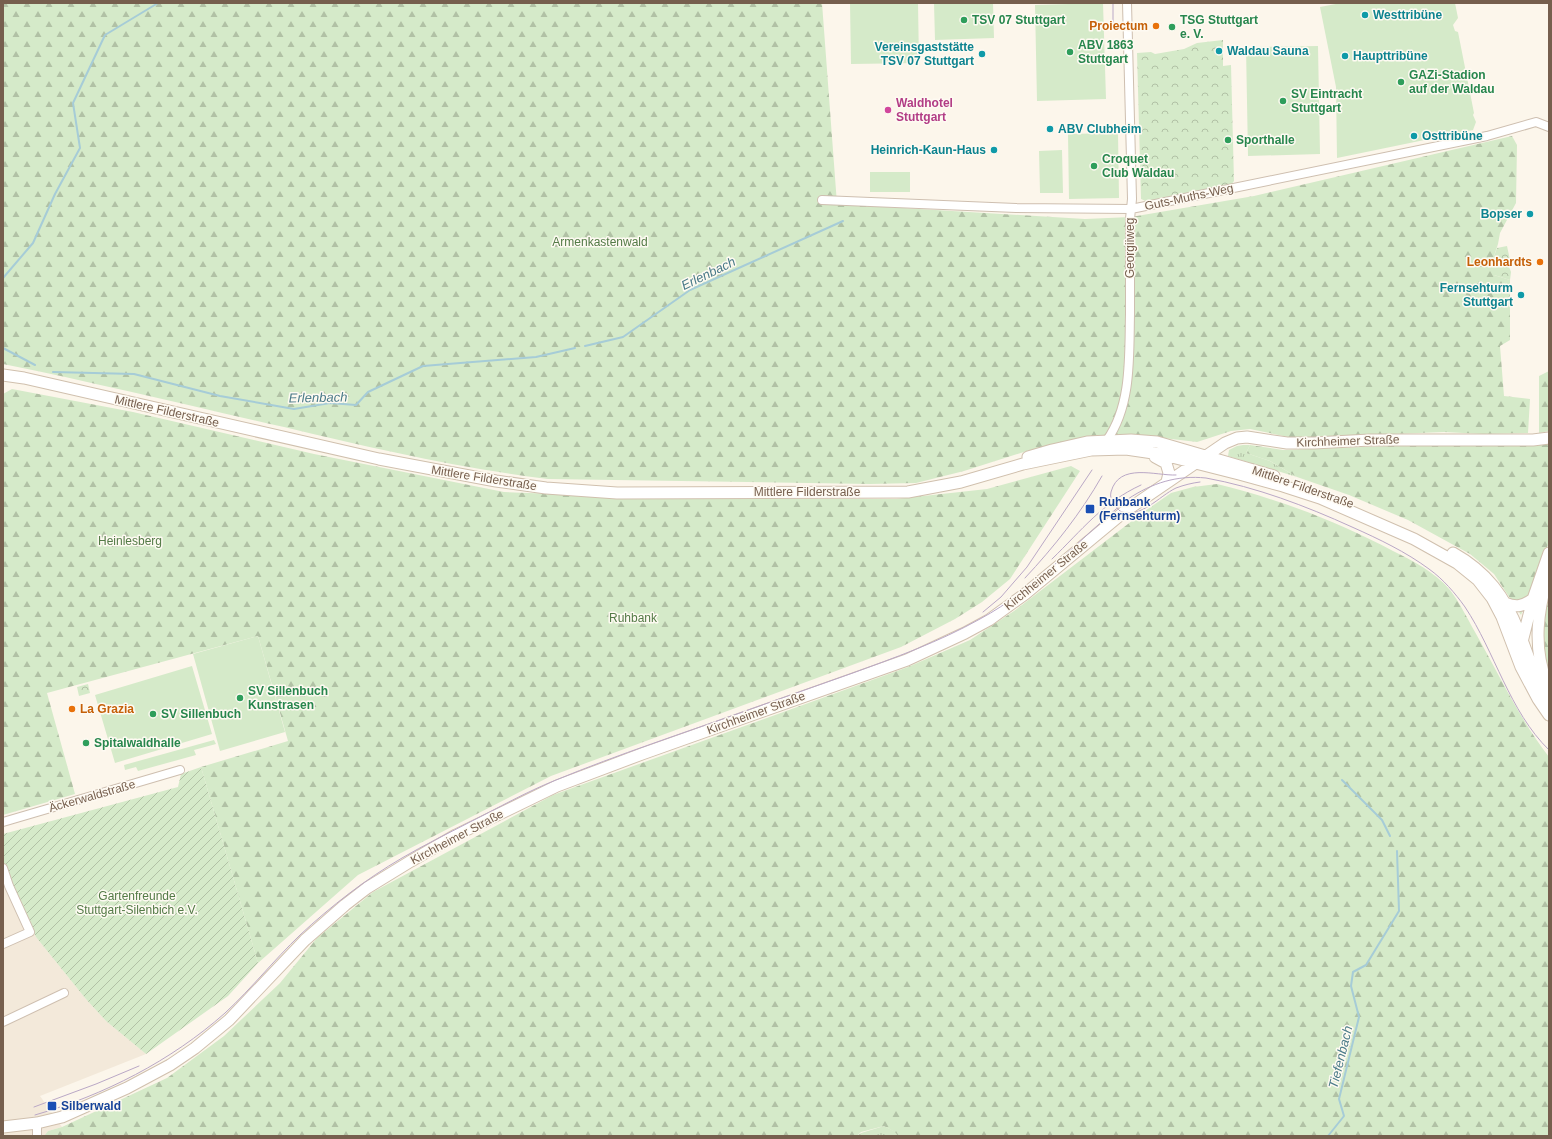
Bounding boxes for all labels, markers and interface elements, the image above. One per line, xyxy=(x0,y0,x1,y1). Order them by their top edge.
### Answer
place label: Westtribüne xyxy=(1373,8,1442,22)
marker: Westtribüne xyxy=(1360,10,1370,20)
place label: TSV 07 Stuttgart xyxy=(972,13,1065,27)
place label: TSG Stuttgart e. V. xyxy=(1180,13,1258,41)
marker: TSV 07 Stuttgart xyxy=(959,15,969,25)
place label: Proiectum xyxy=(1089,19,1148,33)
marker: Proiectum xyxy=(1151,21,1161,31)
marker: TSG Stuttgart e. V. xyxy=(1167,22,1177,32)
place label: ABV 1863 Stuttgart xyxy=(1078,38,1134,66)
place label: Vereinsgaststätte TSV 07 Stuttgart xyxy=(875,40,974,68)
place label: Waldau Sauna xyxy=(1227,44,1309,58)
marker: Waldau Sauna xyxy=(1214,46,1224,56)
marker: ABV 1863 Stuttgart xyxy=(1065,47,1075,57)
marker: Vereinsgaststätte TSV 07 Stuttgart xyxy=(977,49,987,59)
place label: Haupttribüne xyxy=(1353,49,1428,63)
marker: Haupttribüne xyxy=(1340,51,1350,61)
place label: GAZi-Stadion auf der Waldau xyxy=(1409,68,1495,96)
marker: GAZi-Stadion auf der Waldau xyxy=(1396,77,1406,87)
place label: SV Eintracht Stuttgart xyxy=(1291,87,1362,115)
place label: Waldhotel Stuttgart xyxy=(896,96,953,124)
marker: SV Eintracht Stuttgart xyxy=(1278,96,1288,106)
marker: Waldhotel Stuttgart xyxy=(883,105,893,115)
place label: ABV Clubheim xyxy=(1058,122,1141,136)
marker: ABV Clubheim xyxy=(1045,124,1055,134)
place label: Osttribüne xyxy=(1422,129,1483,143)
marker: Osttribüne xyxy=(1409,131,1419,141)
place label: Sporthalle xyxy=(1236,133,1295,147)
marker: Sporthalle xyxy=(1223,135,1233,145)
place label: Heinrich-Kaun-Haus xyxy=(871,143,986,157)
marker: Heinrich-Kaun-Haus xyxy=(989,145,999,155)
place label: Croquet Club Waldau xyxy=(1102,152,1174,180)
marker: Croquet Club Waldau xyxy=(1089,161,1099,171)
street label: Guts-Muths-Weg xyxy=(1143,181,1235,213)
place label: Bopser xyxy=(1481,207,1522,221)
marker: Bopser xyxy=(1525,209,1535,219)
street label: Georgiiweg xyxy=(1123,218,1137,278)
park label: Armenkastenwald xyxy=(552,235,648,249)
water label: Erlenbach xyxy=(679,254,738,293)
place label: Leonhardts xyxy=(1467,255,1532,269)
marker: Leonhardts xyxy=(1535,257,1545,267)
place label: Fernsehturm Stuttgart xyxy=(1440,281,1513,309)
marker: Fernsehturm Stuttgart xyxy=(1516,290,1526,300)
water label: Erlenbach xyxy=(289,389,347,406)
street label: Mittlere Filderstraße xyxy=(113,392,221,430)
street label: Kirchheimer Straße xyxy=(1296,432,1400,450)
street label: Mittlere Filderstraße xyxy=(430,463,538,493)
street label: Mittlere Filderstraße xyxy=(1250,463,1356,511)
street label: Mittlere Filderstraße xyxy=(754,485,861,499)
place label: Ruhbank (Fernsehturm) xyxy=(1099,495,1180,523)
marker: Ruhbank (Fernsehturm) xyxy=(1084,503,1096,515)
park label: Heinlesberg xyxy=(98,534,162,548)
street label: Kirchheimer Straße xyxy=(1001,537,1091,613)
park label: Ruhbank xyxy=(609,611,658,625)
place label: SV Sillenbuch Kunstrasen xyxy=(248,684,328,712)
street label: Kirchheimer Straße xyxy=(705,689,807,737)
marker: SV Sillenbuch Kunstrasen xyxy=(235,693,245,703)
place label: La Grazia xyxy=(80,702,134,716)
marker: La Grazia xyxy=(67,704,77,714)
place label: SV Sillenbuch xyxy=(161,707,241,721)
marker: SV Sillenbuch xyxy=(148,709,158,719)
place label: Spitalwaldhalle xyxy=(94,736,181,750)
marker: Spitalwaldhalle xyxy=(81,738,91,748)
street label: Äckerwaldstraße xyxy=(47,777,137,815)
street label: Kirchheimer Straße xyxy=(408,806,506,867)
park label: Gartenfreunde Stuttgart-Silenbich e.V. xyxy=(76,889,198,917)
water label: Tiefenbach xyxy=(1325,1024,1356,1090)
place label: Silberwald xyxy=(61,1099,121,1113)
marker: Silberwald xyxy=(46,1100,58,1112)

